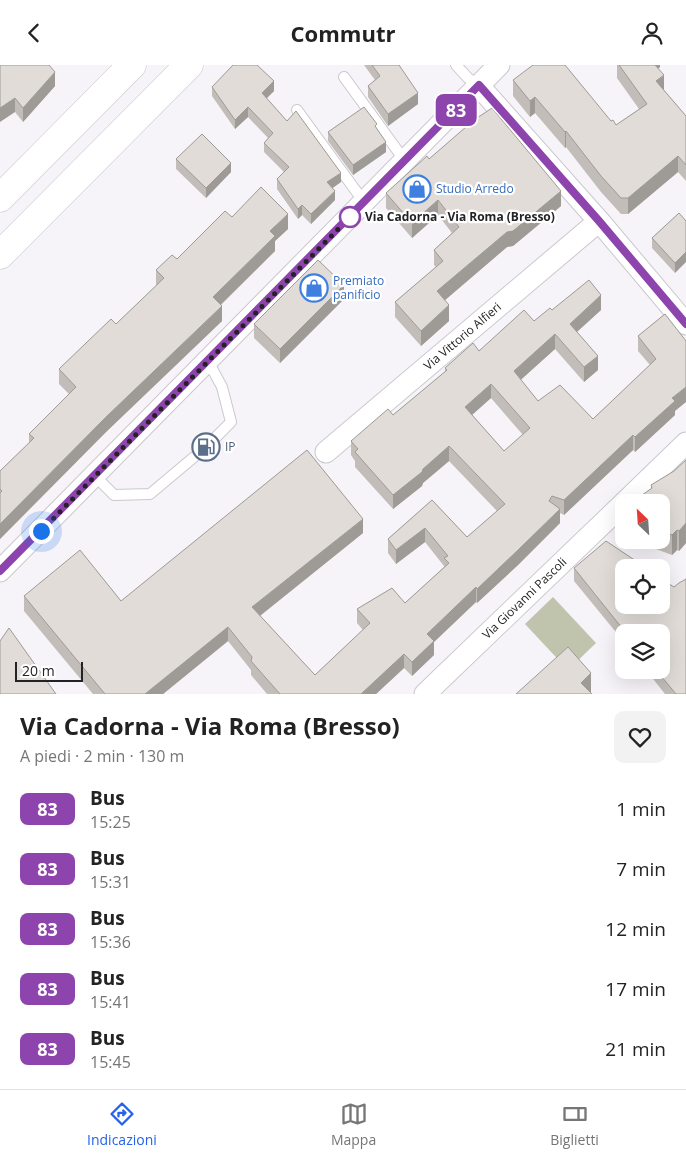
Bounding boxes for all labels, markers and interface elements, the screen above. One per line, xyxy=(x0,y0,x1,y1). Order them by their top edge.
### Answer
text: Commutr xyxy=(291,18,395,48)
icon: back xyxy=(20,19,48,47)
icon: person xyxy=(638,19,666,47)
line badge: 83 xyxy=(434,94,478,126)
text: 83 xyxy=(446,98,466,122)
shop icon: Studio Arredo xyxy=(402,174,432,204)
place label: Studio Arredo xyxy=(436,180,514,197)
marker: Via Cadorna - Via Roma (Bresso) xyxy=(339,206,361,228)
place label: Via Cadorna - Via Roma (Bresso) xyxy=(365,208,555,225)
place label: Premiato panificio xyxy=(333,272,384,303)
shop icon: Premiato panificio xyxy=(299,273,329,303)
street label: Via Vittorio Alfieri xyxy=(420,298,505,374)
fuel station icon: IP xyxy=(191,432,221,462)
place label: IP xyxy=(225,438,236,455)
north arrow xyxy=(615,494,670,549)
map controls xyxy=(615,494,670,679)
your location xyxy=(29,519,54,544)
street label: Via Giovanni Pascoli xyxy=(478,553,570,643)
button: locate xyxy=(615,559,670,614)
button: layers xyxy=(615,624,670,679)
scale bar xyxy=(15,659,82,682)
text: 20 m xyxy=(22,661,55,680)
text: Via Cadorna - Via Roma (Bresso) xyxy=(20,709,400,742)
button: heart xyxy=(614,711,666,763)
text: A piedi · 2 min · 130 m xyxy=(20,745,184,767)
text: Bus xyxy=(90,785,125,811)
text: 1 min xyxy=(616,796,666,822)
text: 83 xyxy=(37,797,58,821)
text: 15:25 xyxy=(90,811,131,833)
text: Bus xyxy=(90,845,125,871)
text: 7 min xyxy=(616,856,666,882)
text: 83 xyxy=(37,857,58,881)
text: 15:31 xyxy=(90,871,131,893)
text: Bus xyxy=(90,905,125,931)
text: 12 min xyxy=(605,916,666,942)
text: 83 xyxy=(37,917,58,941)
text: 15:36 xyxy=(90,931,131,953)
text: Bus xyxy=(90,965,125,991)
text: 17 min xyxy=(605,976,666,1002)
text: 83 xyxy=(37,977,58,1001)
text: 15:41 xyxy=(90,991,131,1013)
text: Bus xyxy=(90,1025,125,1051)
text: 21 min xyxy=(605,1036,666,1062)
text: 83 xyxy=(37,1037,58,1061)
text: 15:45 xyxy=(90,1051,131,1073)
tab: Indicazioni xyxy=(87,1100,157,1149)
tab: Mappa xyxy=(331,1100,376,1149)
tab: Biglietti xyxy=(550,1100,599,1149)

